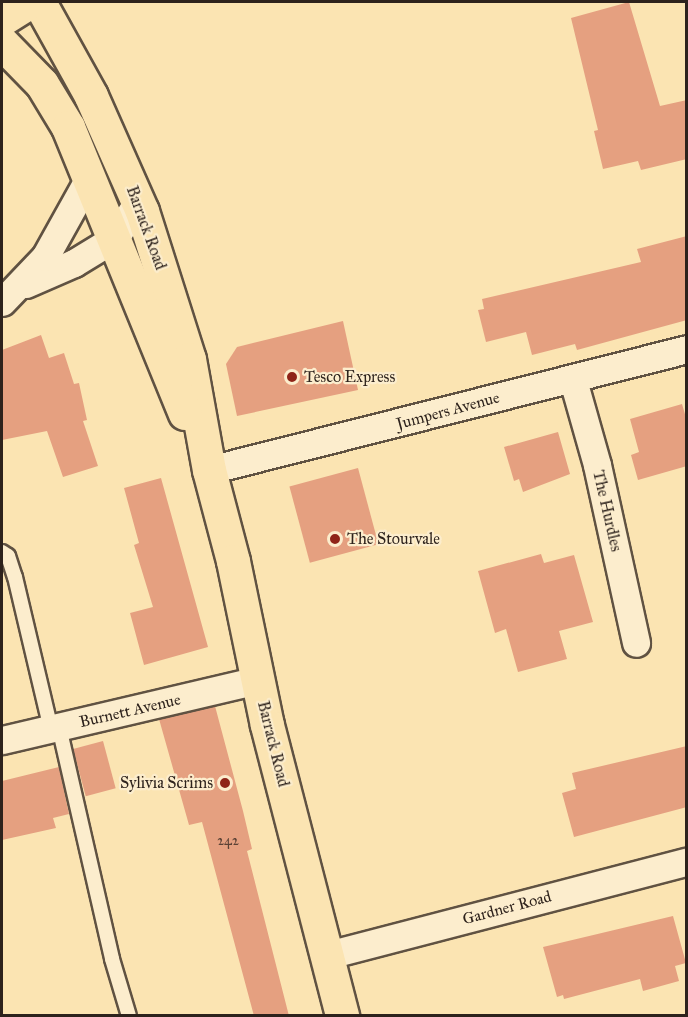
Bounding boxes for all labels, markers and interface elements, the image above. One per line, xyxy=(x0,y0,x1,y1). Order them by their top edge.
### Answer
street label: Barrack Road xyxy=(122,183,170,273)
place label: Tesco Express xyxy=(304,367,395,387)
marker: Tesco Express xyxy=(285,370,299,384)
street label: Jumpers Avenue xyxy=(394,388,502,434)
street label: The Hurdles xyxy=(588,468,626,554)
place label: The Stourvale xyxy=(347,529,440,549)
marker: The Stourvale xyxy=(328,532,342,546)
street label: Burnett Avenue xyxy=(78,690,182,732)
street label: Barrack Road xyxy=(253,699,293,789)
place label: Sylivia Scrims xyxy=(120,773,213,793)
marker: Sylivia Scrims xyxy=(218,776,232,790)
house number: 242 xyxy=(217,833,239,849)
street label: Gardner Road xyxy=(460,887,554,929)

